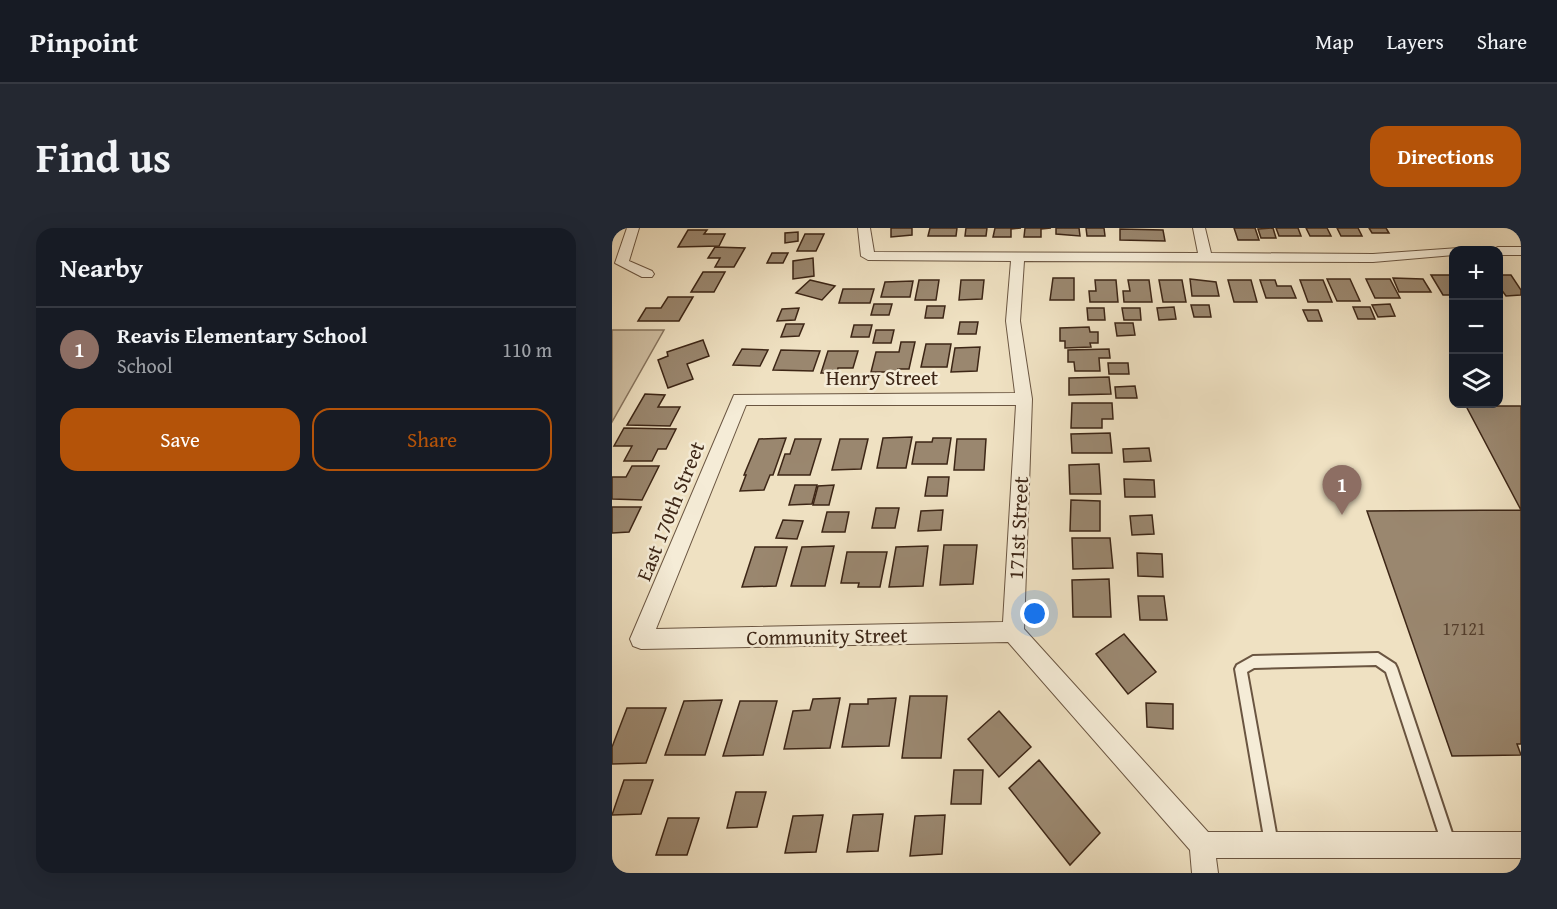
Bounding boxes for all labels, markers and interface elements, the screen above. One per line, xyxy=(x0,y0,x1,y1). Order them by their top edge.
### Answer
text: Pinpoint xyxy=(30,21,138,62)
text: Map xyxy=(1315,26,1354,57)
text: Layers xyxy=(1387,26,1444,57)
text: Share xyxy=(1477,26,1527,57)
text: Find us xyxy=(36,126,171,187)
button: Directions xyxy=(1370,126,1521,187)
map controls xyxy=(1449,246,1503,408)
button: + xyxy=(1449,246,1503,300)
text: Nearby xyxy=(60,248,143,287)
button: − xyxy=(1449,300,1503,354)
text: Reavis Elementary School xyxy=(117,319,367,351)
text: 1 xyxy=(74,335,85,364)
text: 110 m xyxy=(502,335,552,364)
text: School xyxy=(117,351,173,380)
button: layers xyxy=(1449,354,1503,408)
street label: Henry Street xyxy=(826,362,939,393)
button: Save xyxy=(60,408,300,471)
button: Share xyxy=(312,408,552,471)
street label: East 170th Street xyxy=(628,436,712,586)
pin: 1 xyxy=(1322,466,1362,515)
street label: 171st Street xyxy=(1000,475,1036,581)
your location xyxy=(1020,599,1049,628)
house number: 17121 xyxy=(1442,615,1486,642)
street label: Community Street xyxy=(746,619,908,653)

